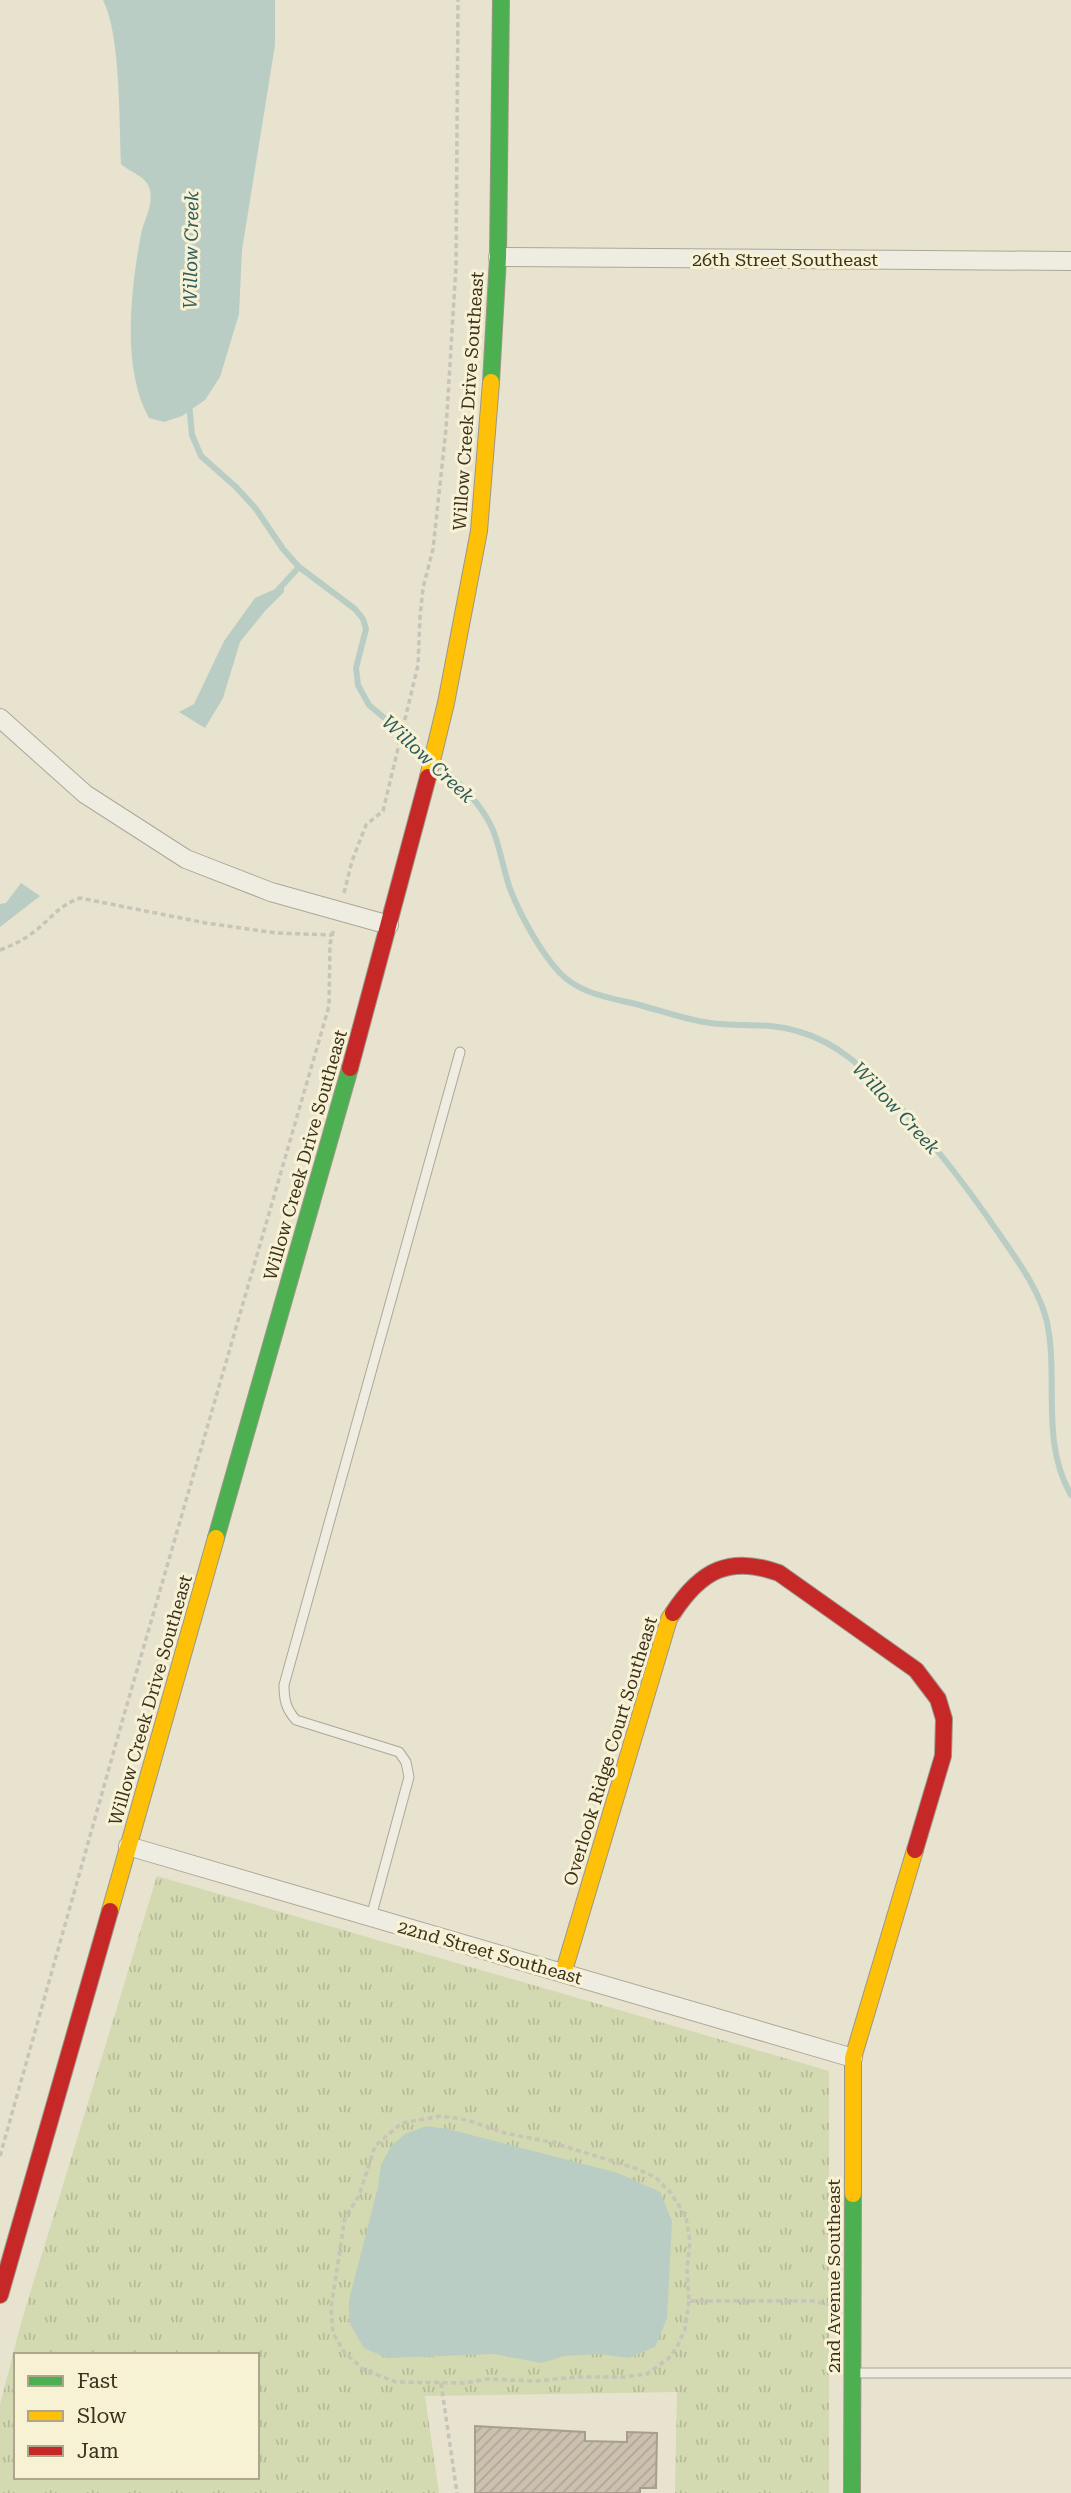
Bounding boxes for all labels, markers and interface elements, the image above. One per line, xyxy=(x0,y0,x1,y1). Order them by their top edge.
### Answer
water label: Willow Creek xyxy=(178,190,204,309)
street label: 26th Street Southeast xyxy=(692,249,878,270)
street label: Willow Creek Drive Southeast xyxy=(448,271,488,531)
water label: Willow Creek xyxy=(377,710,479,808)
street label: Willow Creek Drive Southeast xyxy=(259,1027,351,1283)
water label: Willow Creek xyxy=(847,1057,945,1159)
street label: Willow Creek Drive Southeast xyxy=(104,1572,196,1828)
street label: Overlook Ridge Court Southeast xyxy=(559,1614,661,1888)
street label: 22nd Street Southeast xyxy=(395,1916,585,1988)
street label: 2nd Avenue Southeast xyxy=(823,2179,844,2373)
legend xyxy=(14,2353,259,2479)
text: Fast xyxy=(77,2369,118,2393)
text: Slow xyxy=(77,2404,127,2428)
text: Jam xyxy=(77,2439,119,2463)

